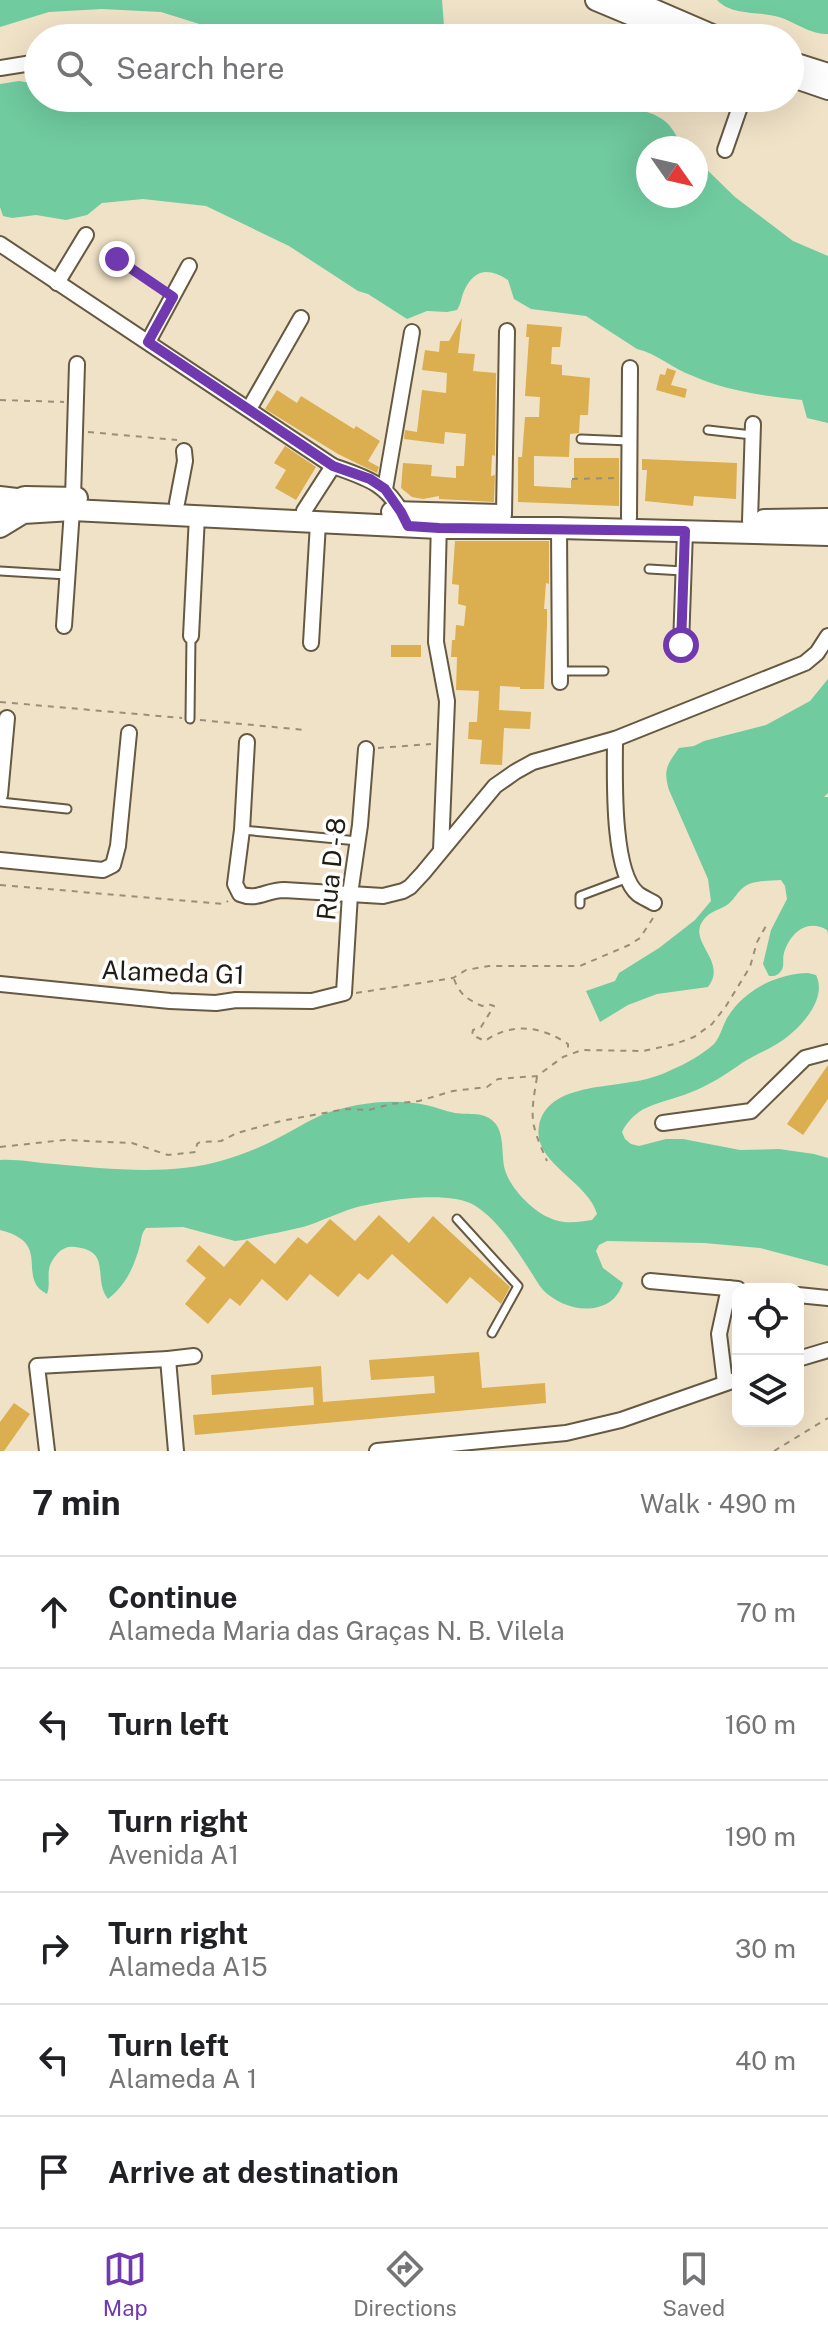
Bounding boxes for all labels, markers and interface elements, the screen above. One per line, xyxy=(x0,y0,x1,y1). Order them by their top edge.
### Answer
search box xyxy=(24,24,804,112)
icon: search xyxy=(52,46,96,90)
text: Search here xyxy=(116,50,284,86)
north arrow xyxy=(636,136,708,208)
route end xyxy=(99,241,135,277)
route start xyxy=(663,627,699,663)
street label: Rua D - 8 xyxy=(310,816,352,922)
street label: Alameda G1 xyxy=(101,954,245,990)
map controls xyxy=(732,1283,804,1427)
button: locate xyxy=(732,1283,804,1355)
button: layers xyxy=(732,1355,804,1427)
text: 7 min xyxy=(32,1483,121,1523)
text: Walk · 490 m xyxy=(640,1488,796,1519)
text: Continue xyxy=(108,1579,238,1615)
icon: ahead xyxy=(32,1590,76,1634)
text: 70 m xyxy=(736,1597,796,1628)
text: Alameda Maria das Graças N. B. Vilela xyxy=(108,1615,565,1646)
icon: left xyxy=(32,1702,76,1746)
text: Turn left xyxy=(108,1706,229,1742)
text: 160 m xyxy=(725,1709,796,1740)
text: Turn right xyxy=(108,1803,248,1839)
icon: right xyxy=(32,1814,76,1858)
text: 190 m xyxy=(725,1821,796,1852)
text: Avenida A1 xyxy=(108,1839,239,1870)
text: Turn right xyxy=(108,1915,248,1951)
icon: right xyxy=(32,1926,76,1970)
text: 30 m xyxy=(735,1933,796,1964)
text: Alameda A15 xyxy=(108,1951,268,1982)
text: Turn left xyxy=(108,2027,229,2063)
icon: left xyxy=(32,2038,76,2082)
text: 40 m xyxy=(735,2045,796,2076)
text: Alameda A 1 xyxy=(108,2063,257,2094)
icon: arrive xyxy=(32,2150,76,2194)
text: Arrive at destination xyxy=(108,2154,399,2190)
tab: Map xyxy=(103,2247,148,2321)
tab: Directions xyxy=(353,2247,457,2321)
tab: Saved xyxy=(662,2247,725,2321)

